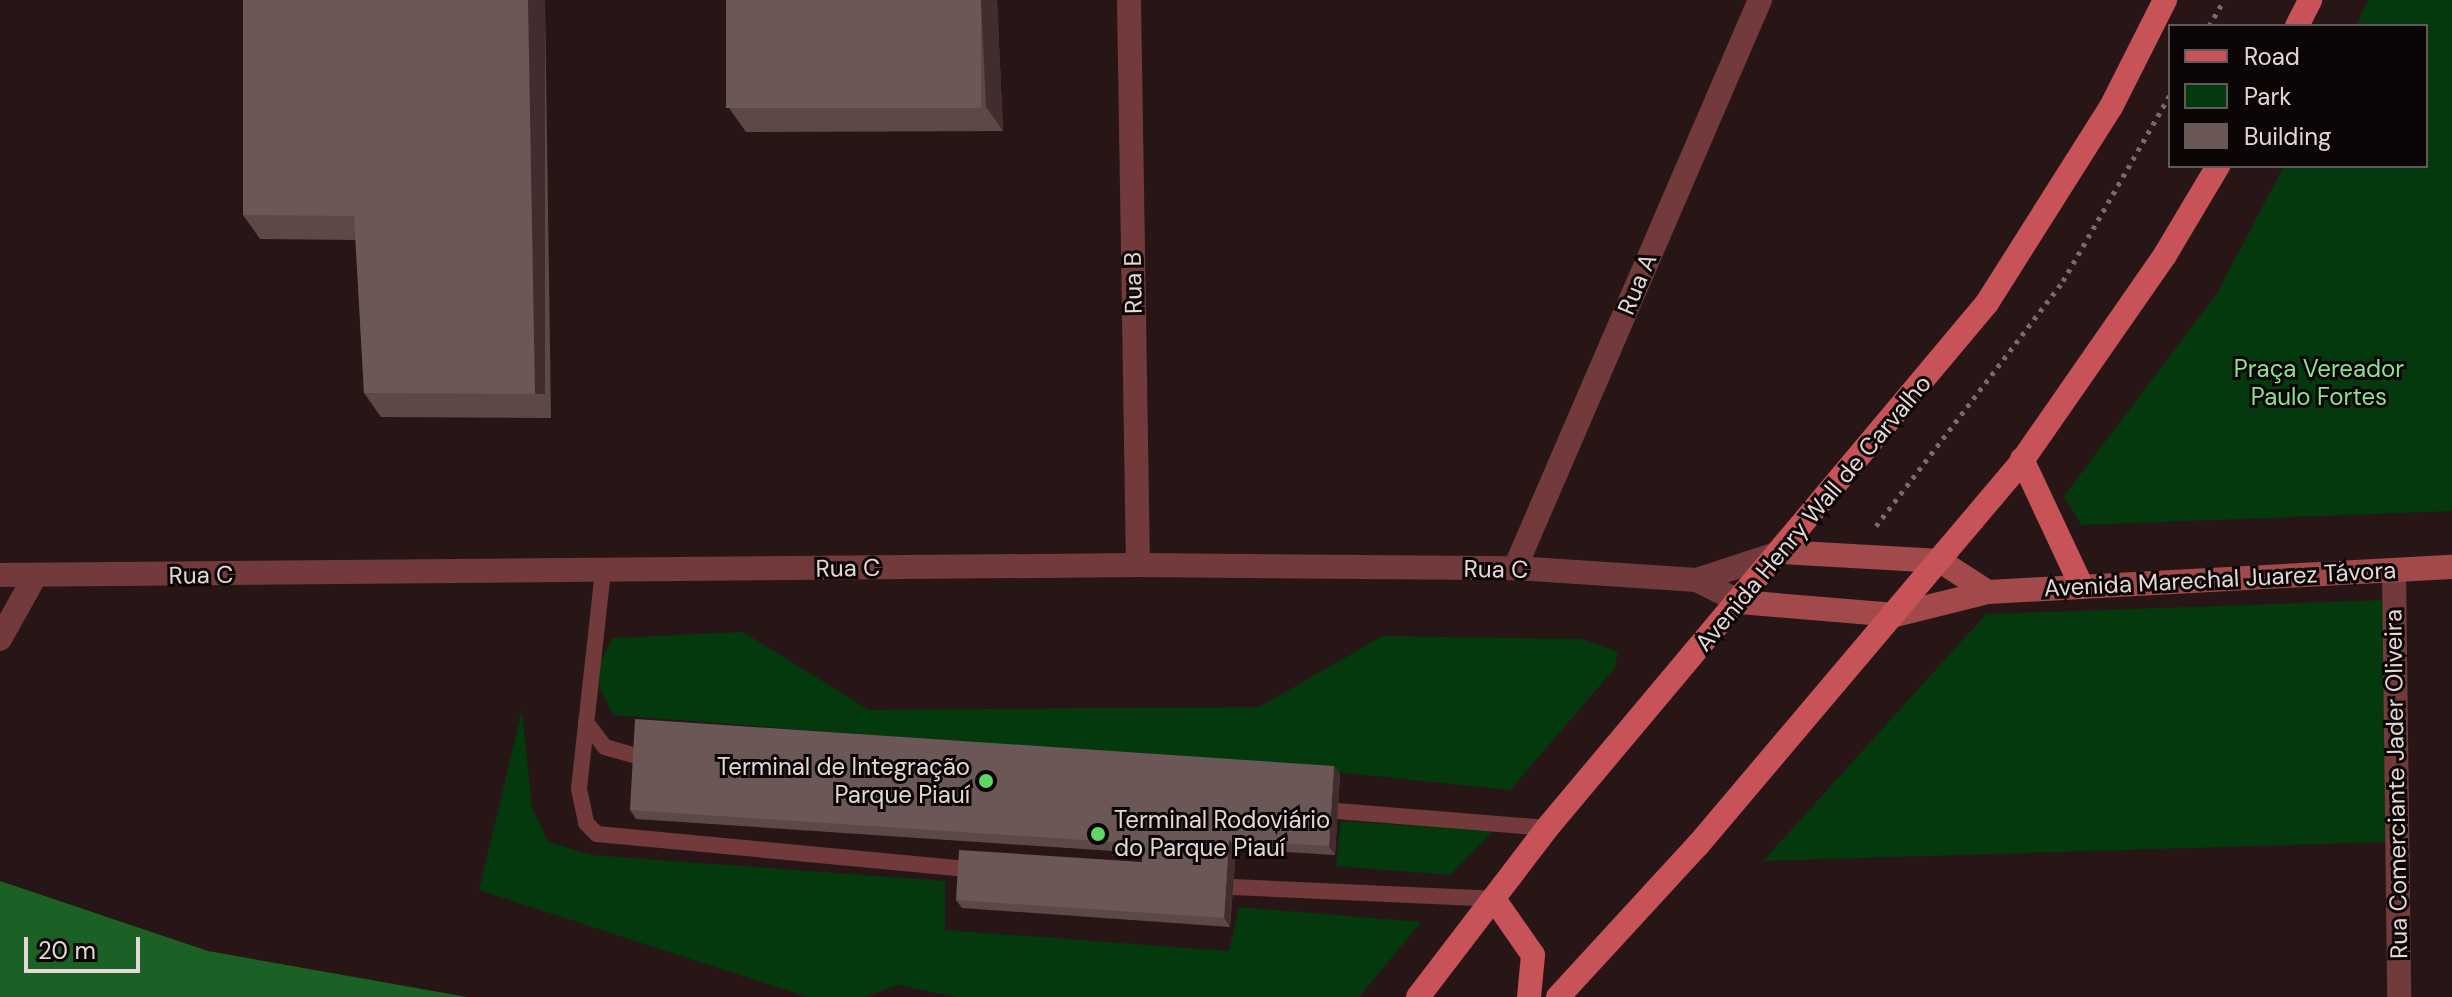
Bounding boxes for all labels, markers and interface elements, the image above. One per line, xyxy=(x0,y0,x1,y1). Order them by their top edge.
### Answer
legend xyxy=(2168,24,2428,168)
text: Road xyxy=(2244,41,2300,72)
text: Park xyxy=(2244,81,2291,112)
text: Building xyxy=(2244,121,2331,152)
street label: Rua A xyxy=(1611,249,1663,319)
street label: Rua B xyxy=(1118,252,1148,314)
park label: Praça Vereador Paulo Fortes xyxy=(2234,355,2404,411)
street label: Avenida Henry Wall de Carvalho xyxy=(1689,369,1937,657)
street label: Rua C xyxy=(815,553,881,583)
street label: Rua C xyxy=(1463,554,1529,584)
street label: Avenida Marechal Juarez Távora xyxy=(2043,555,2397,603)
street label: Rua C xyxy=(168,560,234,590)
street label: Rua Comerciante Jader Oliveira xyxy=(2379,609,2413,959)
place label: Terminal de Integração Parque Piauí xyxy=(717,753,970,809)
marker: Terminal de Integração Parque Piauí xyxy=(977,772,995,790)
place label: Terminal Rodoviário do Parque Piauí xyxy=(1114,806,1330,862)
marker: Terminal Rodoviário do Parque Piauí xyxy=(1089,825,1107,843)
scale bar xyxy=(28,921,144,971)
text: 20 m xyxy=(38,935,96,966)

